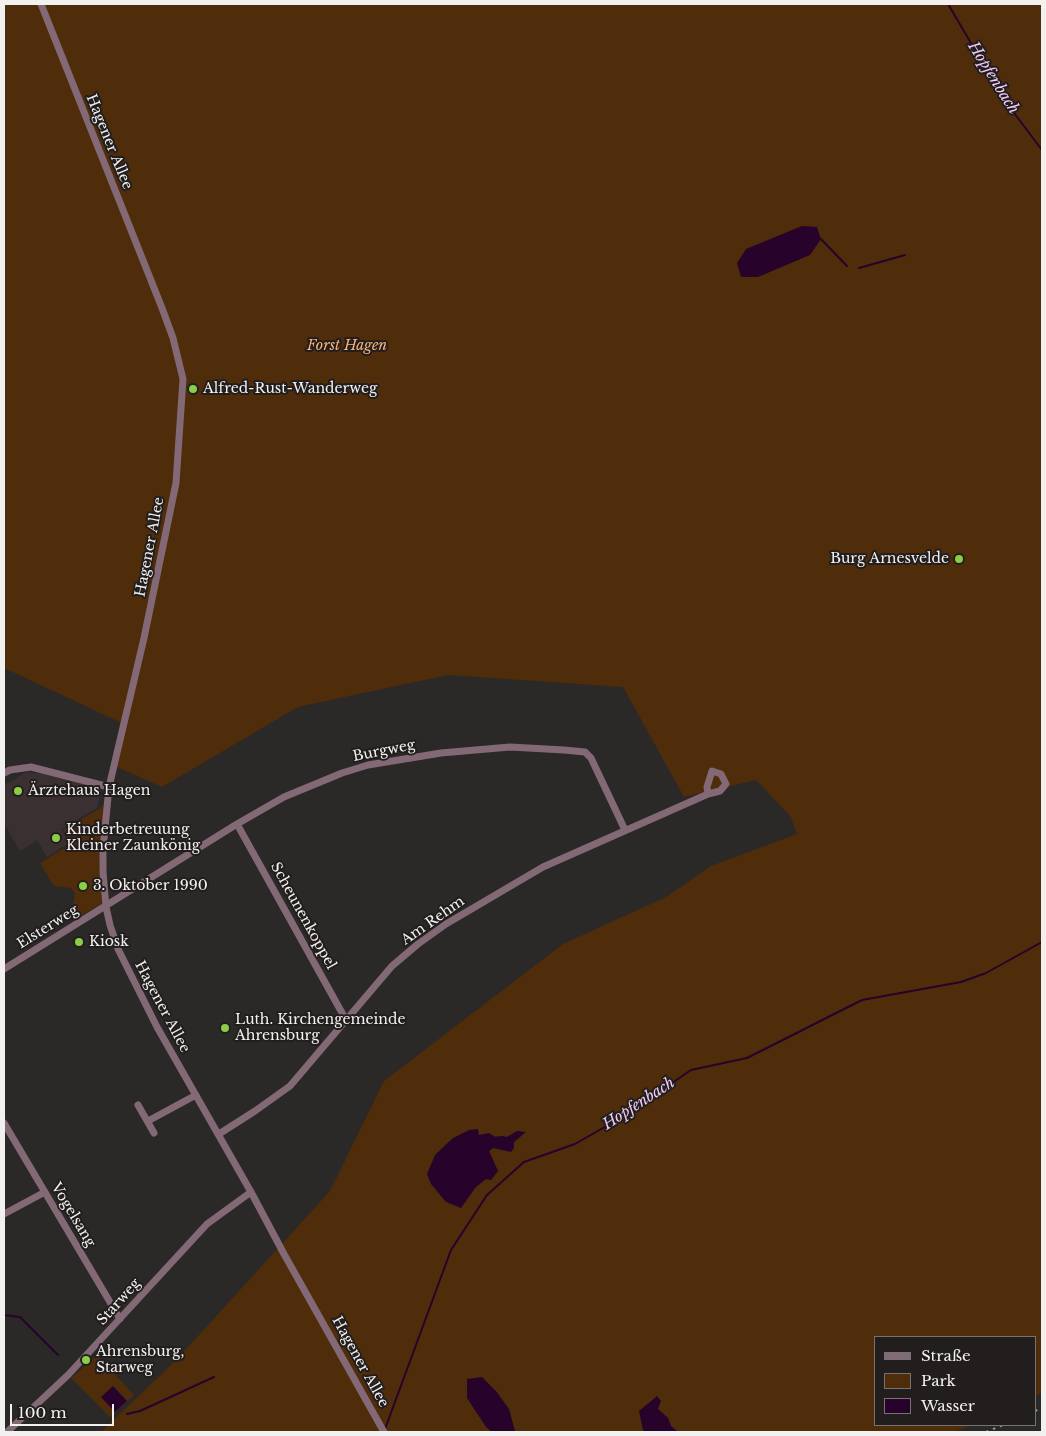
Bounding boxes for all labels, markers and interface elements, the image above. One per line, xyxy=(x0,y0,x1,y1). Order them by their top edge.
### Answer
water label: Hopfenbach xyxy=(964,38,1022,118)
street label: Hagener Allee xyxy=(82,92,136,192)
park label: Forst Hagen xyxy=(307,338,387,354)
place label: Alfred-Rust-Wanderweg xyxy=(203,381,377,397)
marker: Alfred-Rust-Wanderweg xyxy=(187,383,199,395)
street label: Hagener Allee xyxy=(132,496,168,598)
place label: Burg Arnesvelde xyxy=(830,551,949,567)
marker: Burg Arnesvelde xyxy=(953,553,965,565)
street label: Burgweg xyxy=(351,737,417,765)
place label: Ärztehaus Hagen xyxy=(28,783,150,799)
marker: Ärztehaus Hagen xyxy=(12,785,24,797)
place label: Kinderbetreuung Kleiner Zaunkönig xyxy=(66,822,200,854)
marker: Kinderbetreuung Kleiner Zaunkönig xyxy=(50,832,62,844)
street label: Scheunenkoppel xyxy=(267,860,339,972)
place label: 3. Oktober 1990 xyxy=(93,878,208,894)
marker: 3. Oktober 1990 xyxy=(77,880,89,892)
street label: Am Rehm xyxy=(398,893,468,949)
street label: Elsterweg xyxy=(14,902,82,952)
place label: Kiosk xyxy=(89,934,129,950)
marker: Kiosk xyxy=(73,936,85,948)
street label: Hagener Allee xyxy=(131,958,193,1056)
place label: Luth. Kirchengemeinde Ahrensburg xyxy=(235,1012,405,1044)
marker: Luth. Kirchengemeinde Ahrensburg xyxy=(219,1022,231,1034)
water label: Hopfenbach xyxy=(600,1074,678,1134)
street label: Vogelsang xyxy=(47,1180,99,1250)
street label: Starweg xyxy=(94,1275,144,1329)
street label: Hagener Allee xyxy=(328,1314,392,1410)
legend xyxy=(874,1336,1036,1426)
place label: Ahrensburg, Starweg xyxy=(96,1344,184,1376)
text: Straße xyxy=(921,1346,971,1365)
marker: Ahrensburg, Starweg xyxy=(80,1354,92,1366)
text: Park xyxy=(921,1371,956,1390)
scale bar xyxy=(12,1394,116,1426)
text: Wasser xyxy=(921,1396,975,1415)
text: 100 m xyxy=(18,1403,67,1422)

